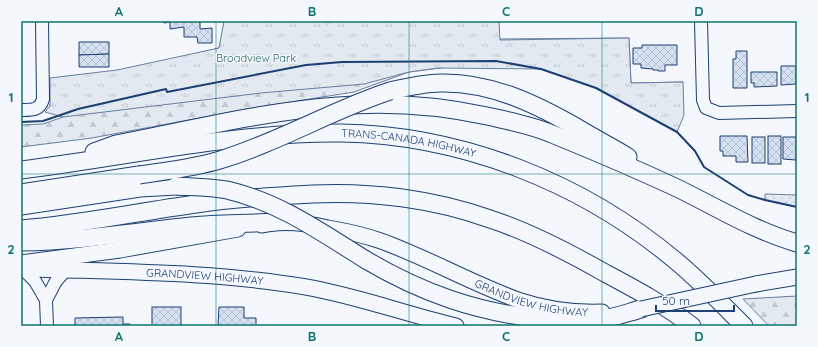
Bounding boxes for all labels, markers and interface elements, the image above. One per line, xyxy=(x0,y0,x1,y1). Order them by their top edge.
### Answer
text: A xyxy=(115,3,124,19)
text: B xyxy=(308,3,316,19)
text: C xyxy=(502,3,510,19)
text: D xyxy=(694,3,704,19)
park label: Broadview Park xyxy=(216,51,296,65)
text: 1 xyxy=(8,89,14,105)
text: 1 xyxy=(804,89,810,105)
street label: TRANS-CANADA HIGHWAY xyxy=(341,126,478,160)
text: 2 xyxy=(7,241,15,257)
text: 2 xyxy=(803,241,811,257)
street label: GRANDVIEW HIGHWAY xyxy=(146,265,264,288)
street label: GRANDVIEW HIGHWAY xyxy=(472,276,588,319)
scale bar xyxy=(656,287,734,313)
text: 50 m xyxy=(662,293,690,308)
text: A xyxy=(115,328,124,344)
text: B xyxy=(308,328,316,344)
text: C xyxy=(502,328,510,344)
text: D xyxy=(694,328,704,344)

